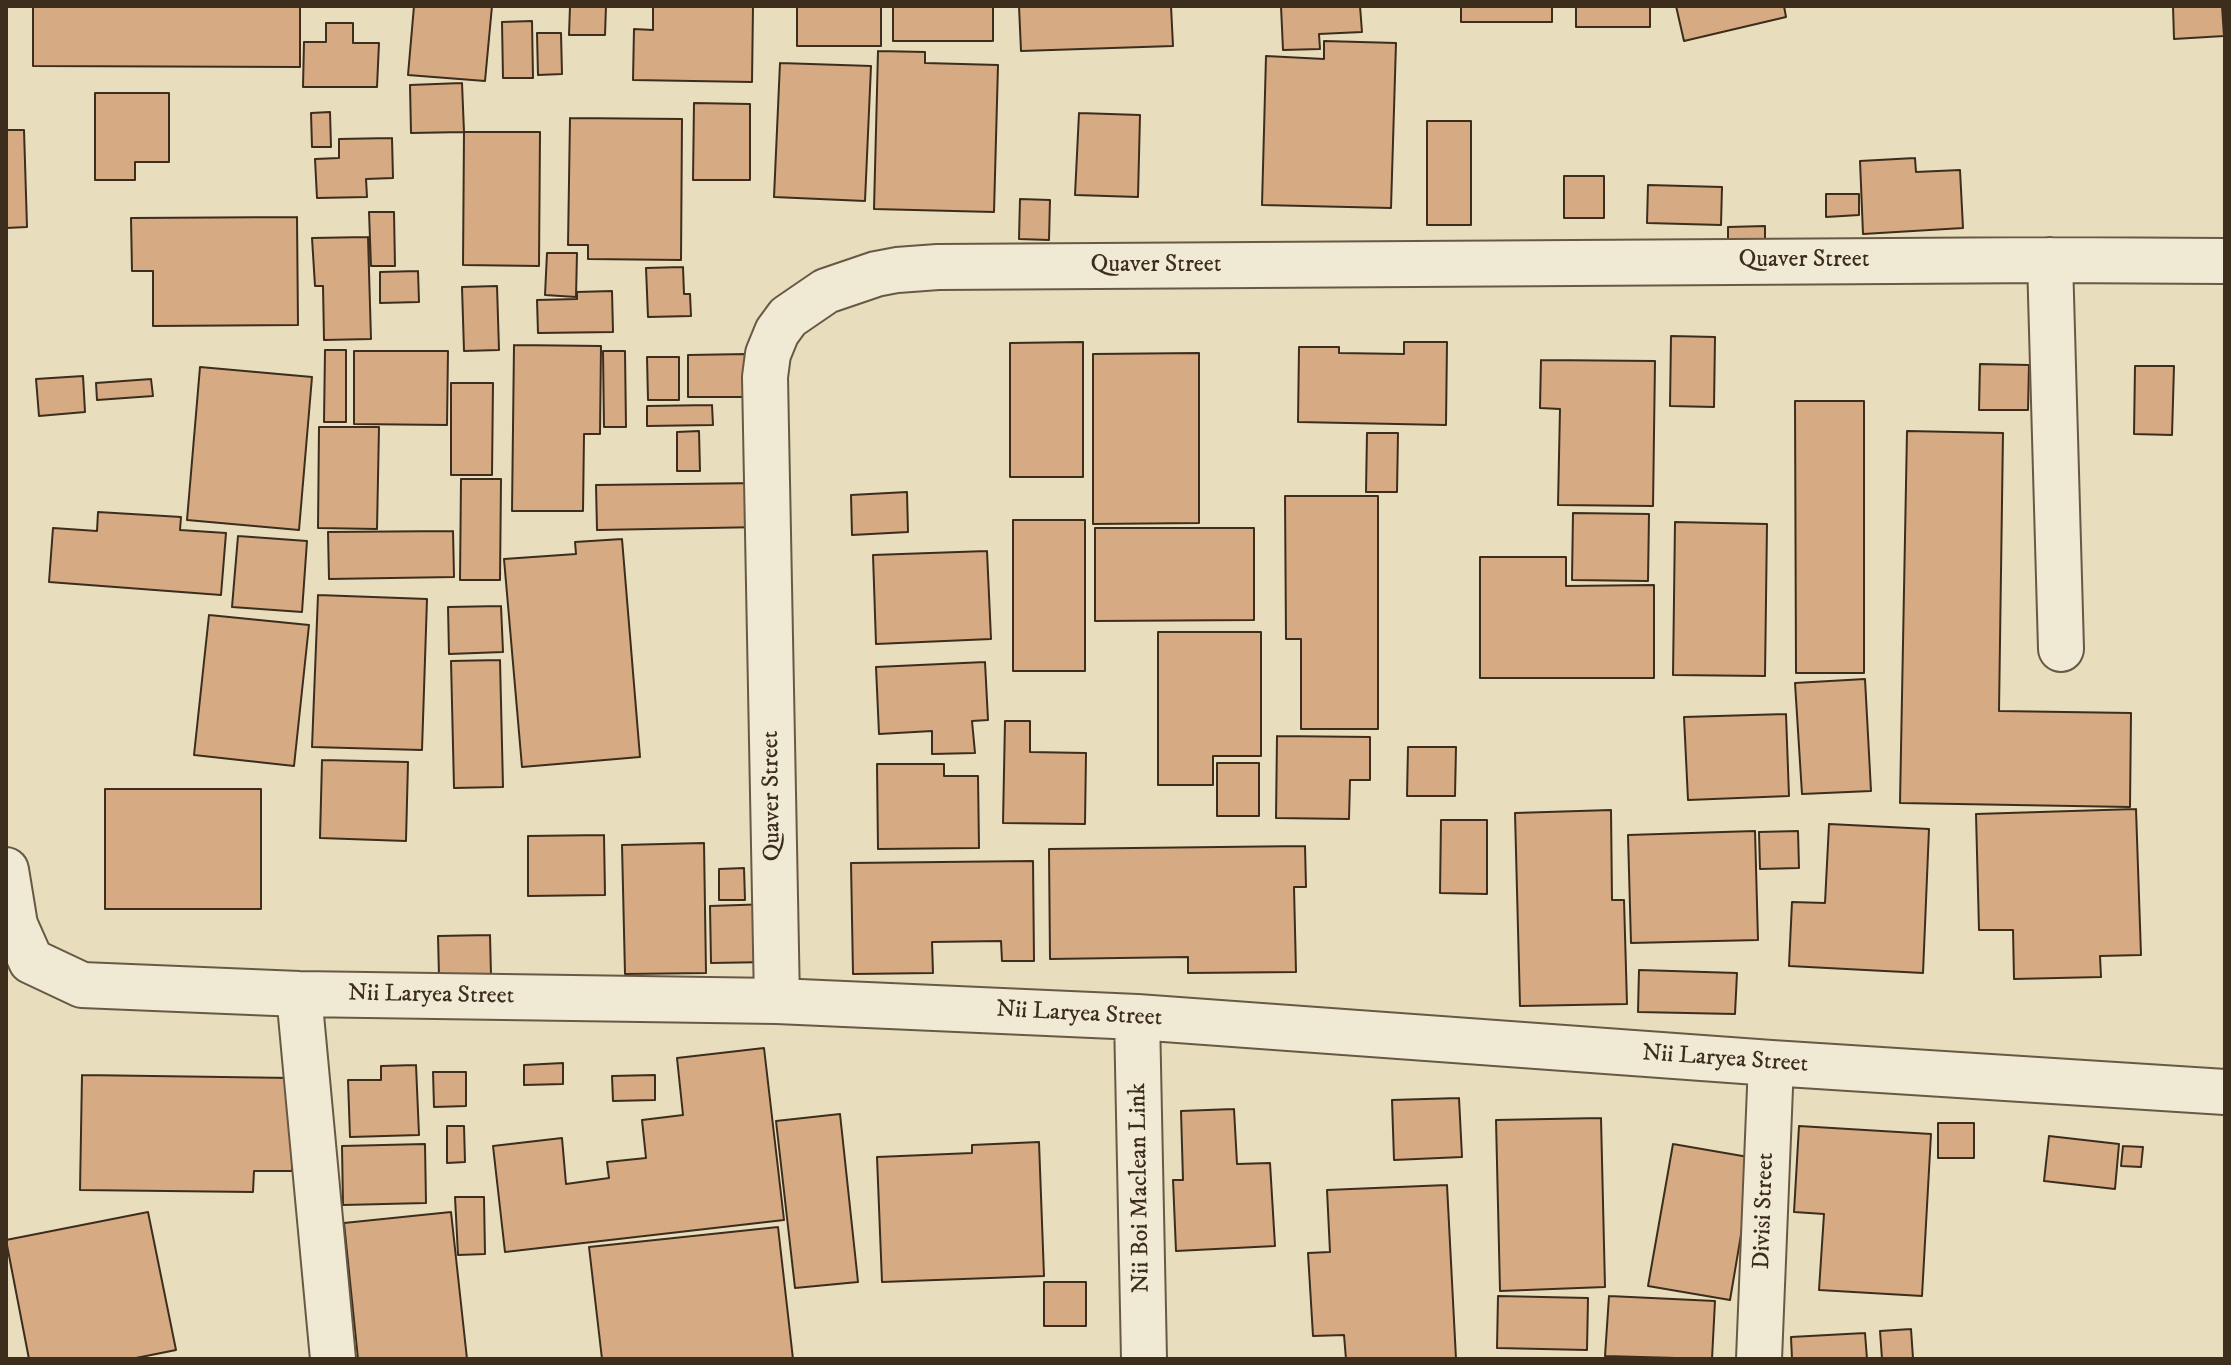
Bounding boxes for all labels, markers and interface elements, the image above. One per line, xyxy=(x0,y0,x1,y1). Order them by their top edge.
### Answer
street label: Quaver Street xyxy=(1739,247,1869,275)
street label: Quaver Street xyxy=(1091,252,1221,280)
street label: Quaver Street xyxy=(757,730,789,862)
street label: Nii Laryea Street xyxy=(348,980,514,1012)
street label: Nii Laryea Street xyxy=(995,996,1163,1034)
street label: Nii Laryea Street xyxy=(1641,1040,1809,1080)
street label: Nii Boi Maclean Link xyxy=(1125,1083,1157,1293)
street label: Divisi Street xyxy=(1749,1152,1781,1270)

